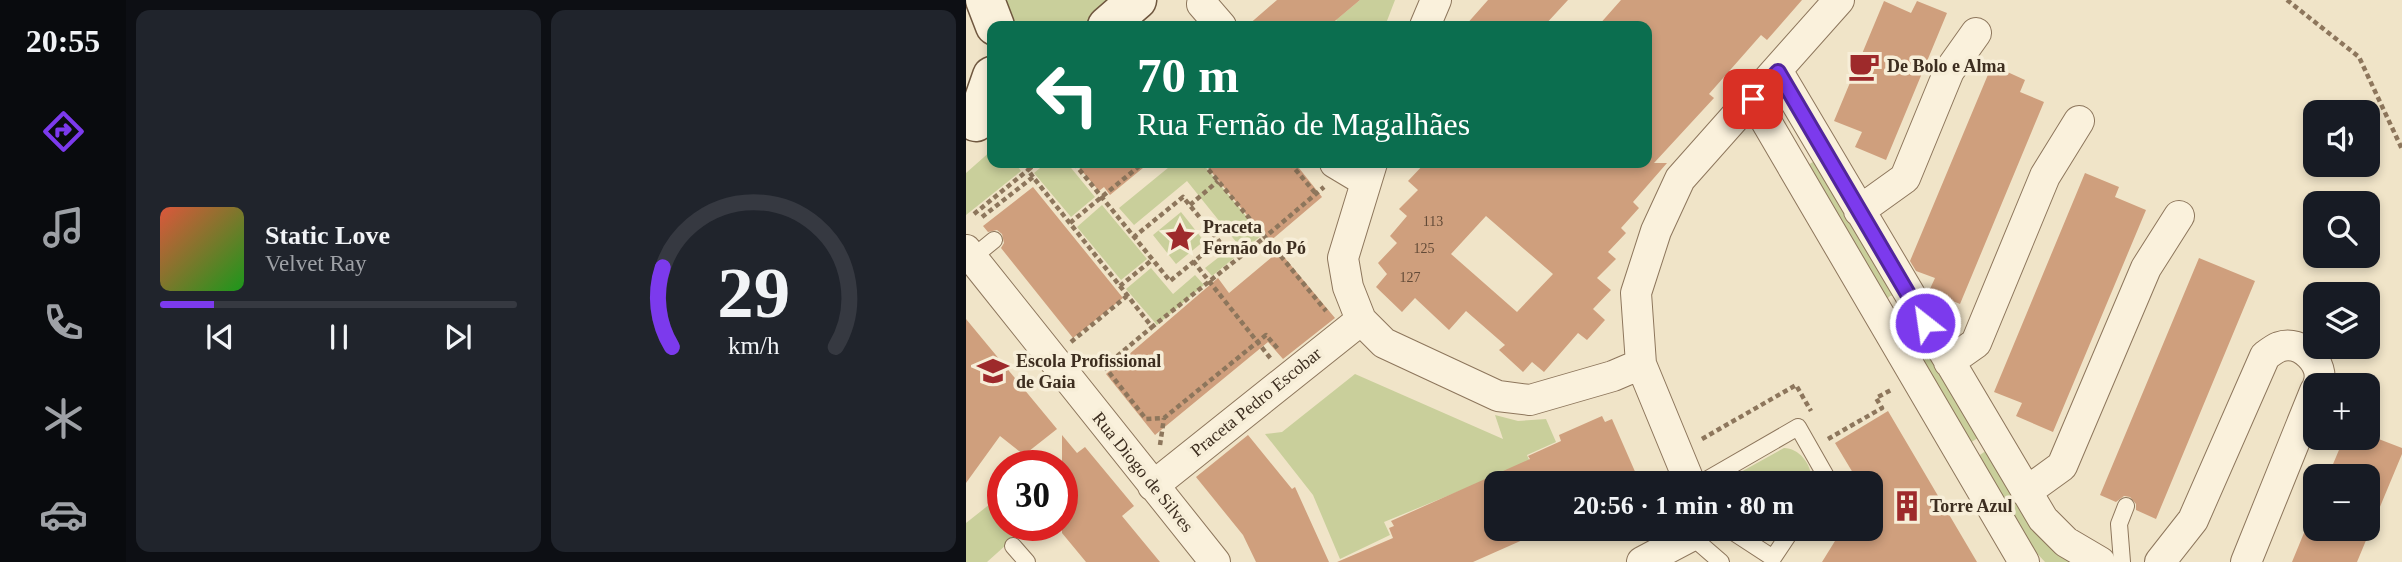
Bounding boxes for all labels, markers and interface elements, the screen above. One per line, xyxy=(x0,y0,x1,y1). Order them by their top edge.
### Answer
text: 20:55 xyxy=(26,23,100,59)
text: 70 m xyxy=(1137,48,1239,103)
icon: left xyxy=(1022,49,1113,140)
cafe icon: De Bolo e Alma xyxy=(1847,49,1881,83)
place label: De Bolo e Alma xyxy=(1887,56,2006,76)
pin xyxy=(1723,69,1783,129)
icon: arrive xyxy=(1734,80,1772,118)
map controls xyxy=(2303,100,2380,541)
button: sound xyxy=(2303,100,2380,177)
text: Rua Fernão de Magalhães xyxy=(1137,106,1470,142)
icon: directions xyxy=(39,107,88,156)
button: search xyxy=(2303,191,2380,268)
icon: music xyxy=(39,203,88,252)
house number: 113 xyxy=(1423,214,1443,229)
place label: Praceta Fernão do Pó xyxy=(1203,217,1306,258)
place icon: Praceta Fernão do Pó xyxy=(1163,220,1197,254)
text: Static Love xyxy=(265,221,390,250)
house number: 125 xyxy=(1414,241,1435,256)
text: Velvet Ray xyxy=(265,251,367,276)
text: 29 xyxy=(717,252,790,333)
house number: 127 xyxy=(1400,270,1421,285)
button: layers xyxy=(2303,282,2380,359)
position arrow xyxy=(1888,286,1962,360)
icon: phone xyxy=(39,298,88,347)
icon: previous xyxy=(201,318,239,356)
icon: pause xyxy=(320,318,358,356)
icon: next xyxy=(439,318,477,356)
text: km/h xyxy=(728,332,780,359)
street label: Praceta Pedro Escobar xyxy=(1187,343,1325,461)
place label: Escola Profissional de Gaia xyxy=(1016,351,1161,392)
school or university icon: Escola Profissional de Gaia xyxy=(976,354,1010,388)
button: + xyxy=(2303,373,2380,450)
icon: climate xyxy=(39,394,88,443)
street label: Rua Diogo de Silves xyxy=(1089,408,1197,536)
speed limit sign: 30 xyxy=(987,450,1078,541)
button: − xyxy=(2303,464,2380,541)
building icon: Torre Azul xyxy=(1890,489,1924,523)
icon: car xyxy=(39,490,88,539)
text: 20:56 · 1 min · 80 m xyxy=(1573,491,1794,520)
place label: Torre Azul xyxy=(1930,496,2013,516)

